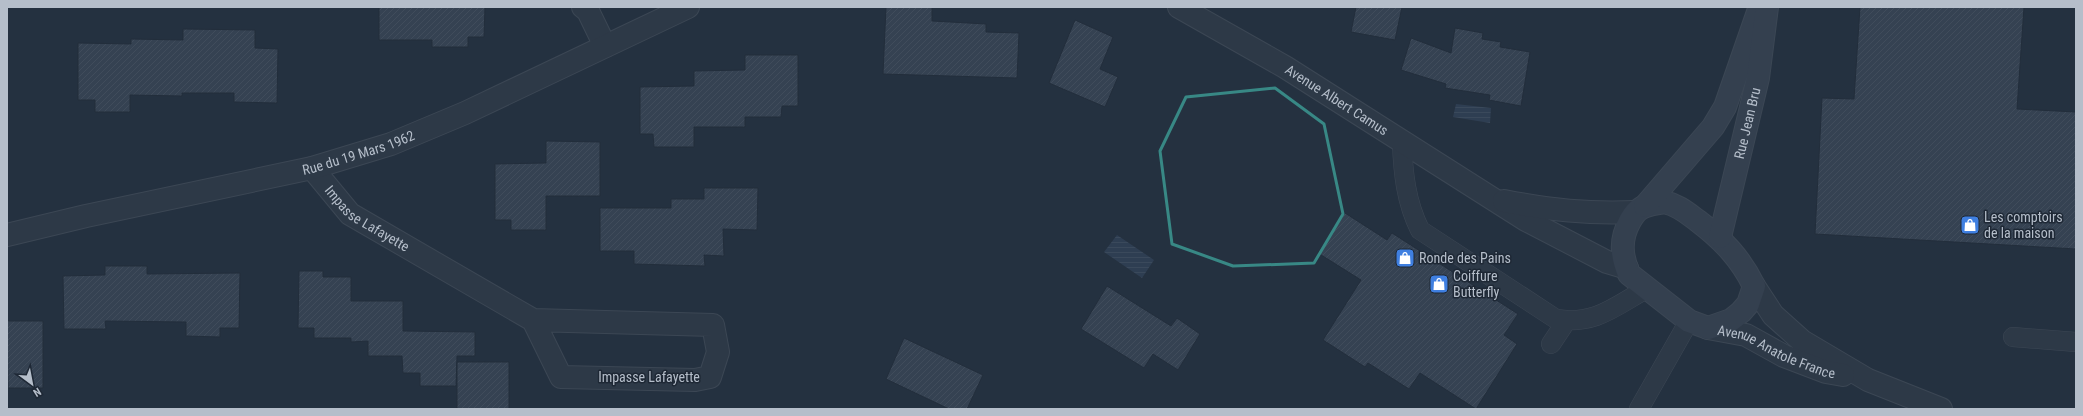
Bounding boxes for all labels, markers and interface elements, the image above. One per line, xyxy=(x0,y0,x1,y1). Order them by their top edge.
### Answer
street label: Avenue Albert Camus xyxy=(1282,61,1391,138)
street label: Rue Jean Bru xyxy=(1731,86,1763,160)
street label: Rue du 19 Mars 1962 xyxy=(301,127,417,178)
street label: Impasse Lafayette xyxy=(322,182,413,255)
place label: Les comptoirs de la maison xyxy=(1984,209,2063,241)
shop icon: Les comptoirs de la maison xyxy=(1959,214,1981,236)
shop icon: Ronde des Pains xyxy=(1394,247,1416,269)
place label: Ronde des Pains xyxy=(1419,250,1511,266)
place label: Coiffure Butterfly xyxy=(1453,268,1500,300)
shop icon: Coiffure Butterfly xyxy=(1428,273,1450,295)
street label: Avenue Anatole France xyxy=(1716,322,1837,382)
north arrow xyxy=(12,364,52,404)
street label: Impasse Lafayette xyxy=(598,369,700,385)
text: N xyxy=(31,385,43,399)

